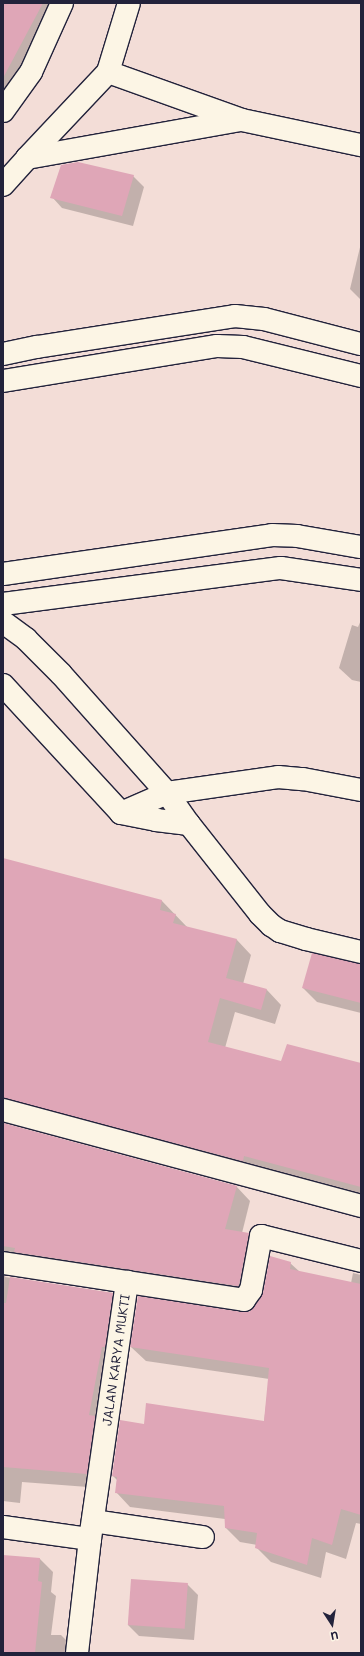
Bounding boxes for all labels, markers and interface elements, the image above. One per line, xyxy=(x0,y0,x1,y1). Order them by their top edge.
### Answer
street label: JALAN KARYA MUKTI xyxy=(99,1293,133,1427)
north arrow xyxy=(312,1604,352,1644)
text: U xyxy=(329,1628,340,1644)

